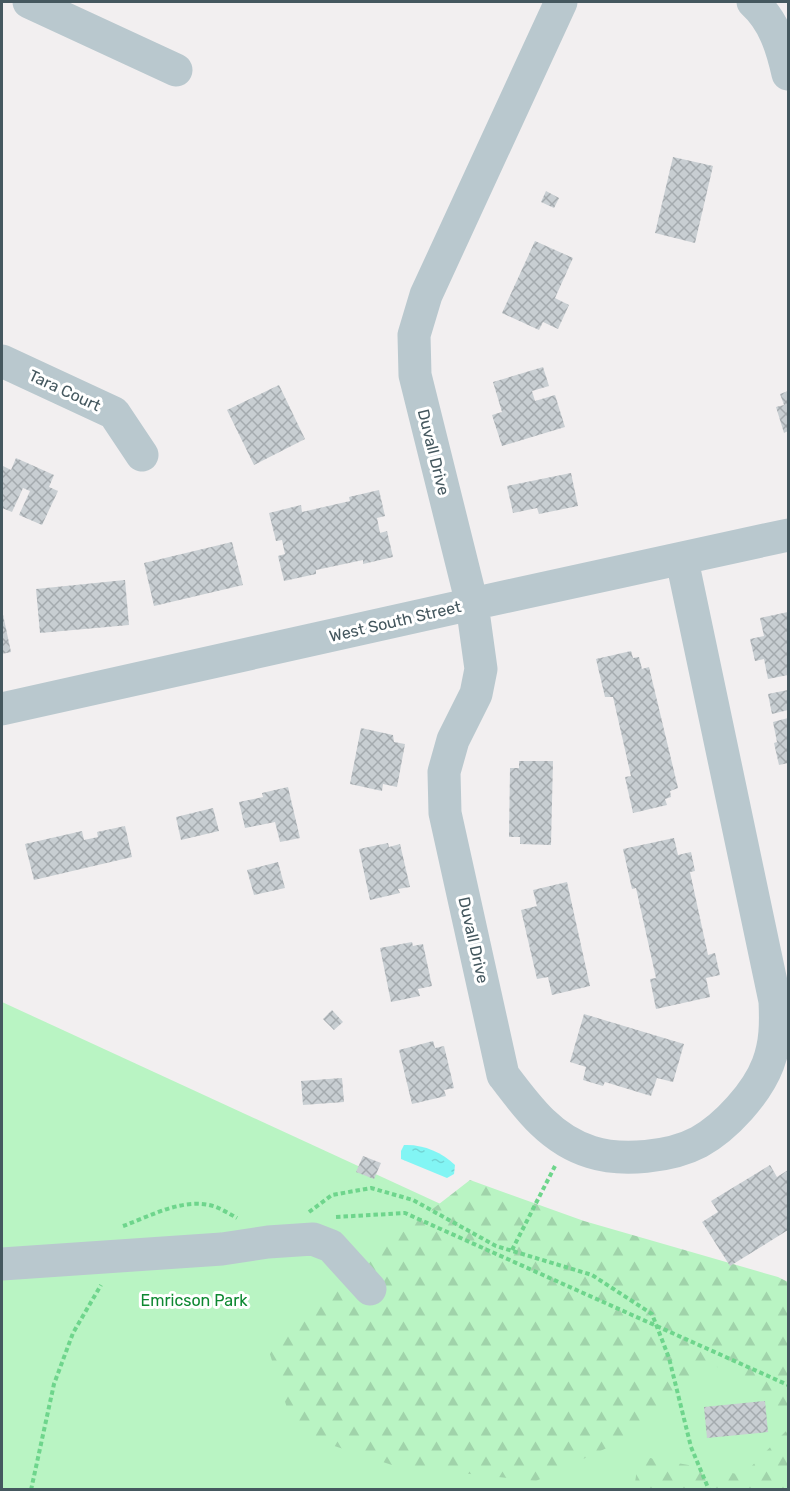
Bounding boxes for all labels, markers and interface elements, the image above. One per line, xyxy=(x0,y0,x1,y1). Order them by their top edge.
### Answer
street label: Tara Court xyxy=(26,366,104,415)
street label: Duvall Drive xyxy=(414,407,453,497)
street label: West South Street xyxy=(327,597,463,646)
street label: Duvall Drive xyxy=(454,895,493,985)
park label: Emricson Park xyxy=(141,1291,248,1310)

